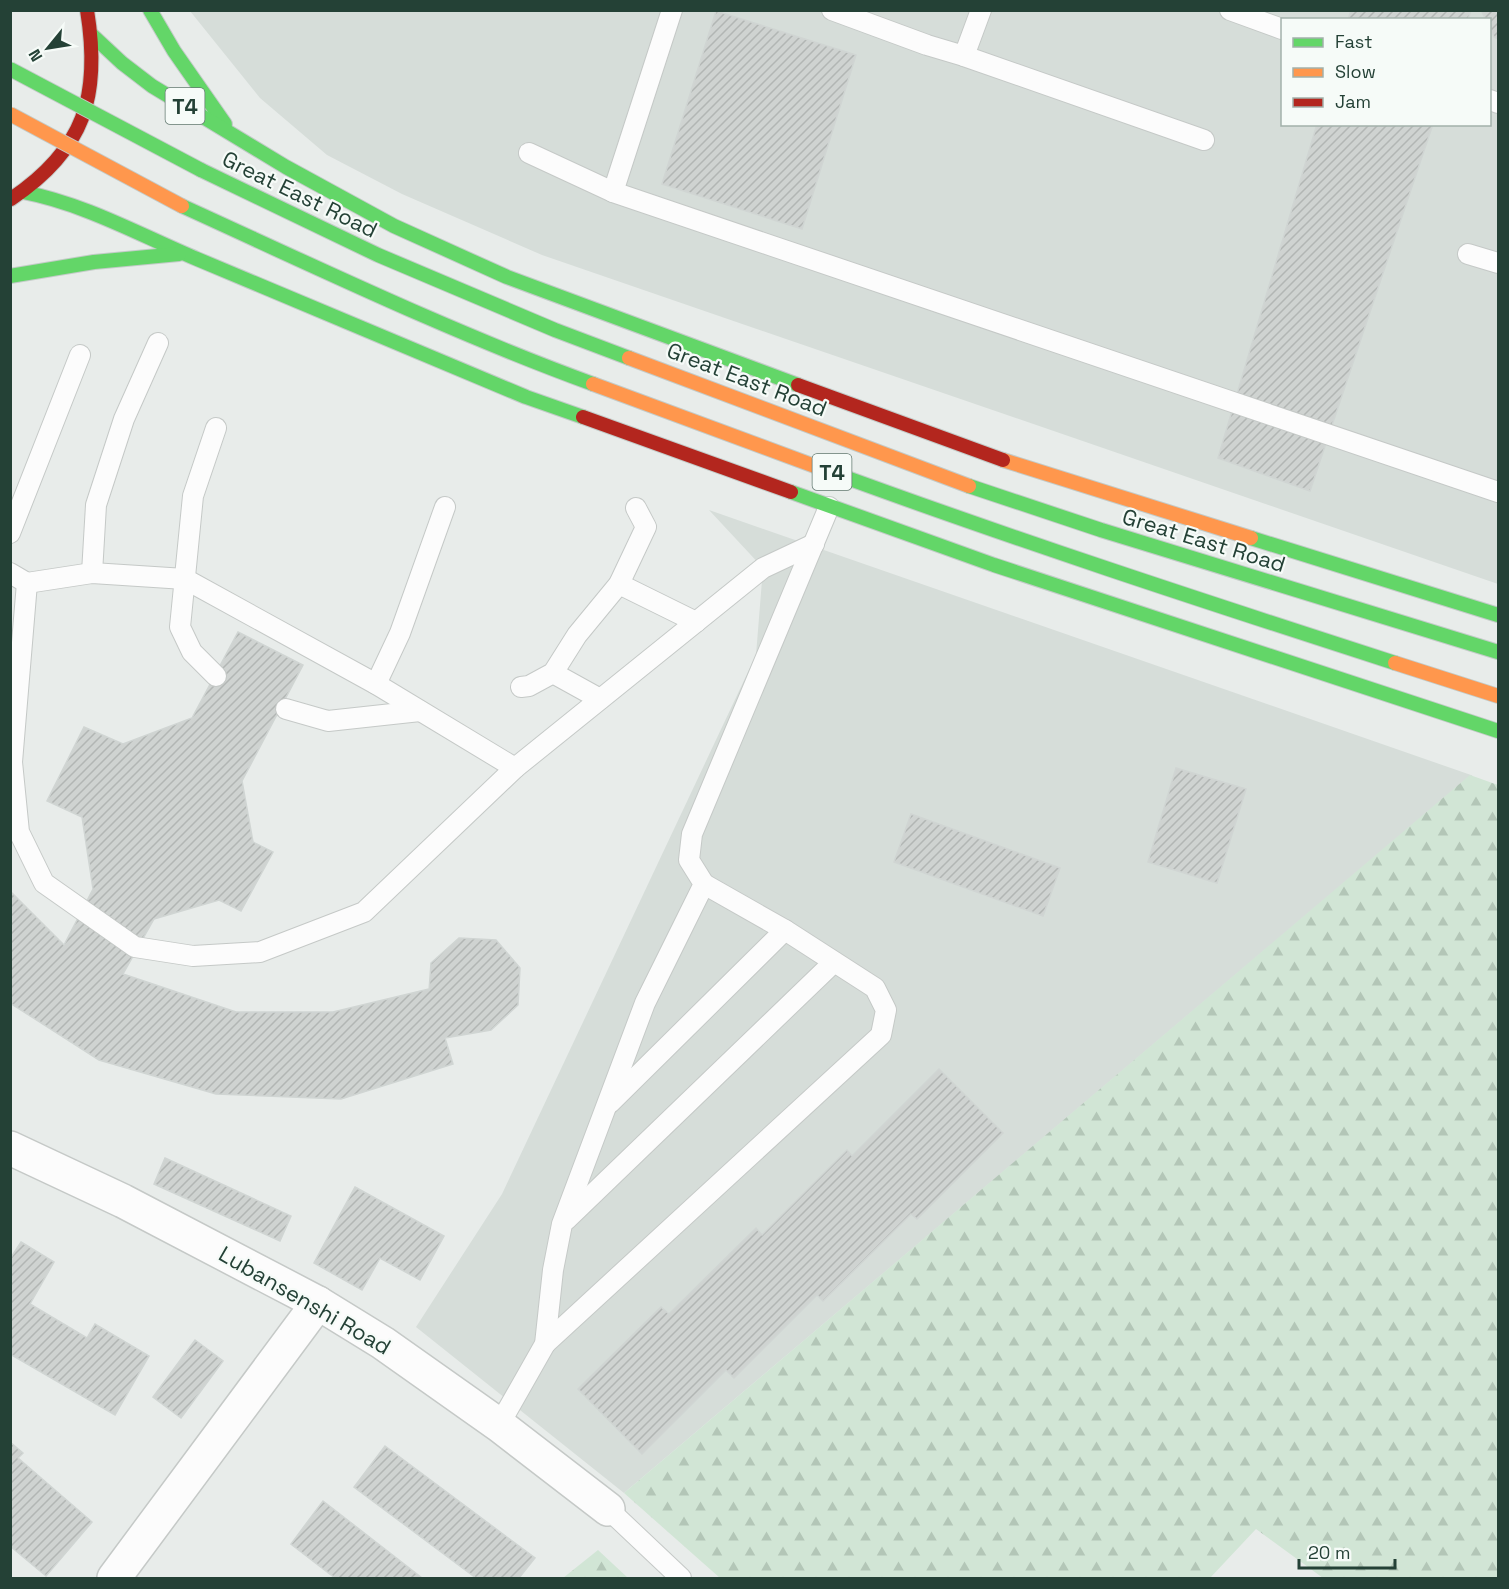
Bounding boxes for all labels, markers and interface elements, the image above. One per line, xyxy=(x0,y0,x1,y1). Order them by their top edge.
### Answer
north arrow xyxy=(18,18,78,78)
legend xyxy=(1281,18,1491,126)
text: Fast xyxy=(1335,30,1372,53)
text: N xyxy=(24,45,47,65)
text: Slow xyxy=(1335,60,1376,83)
road number: T4 xyxy=(166,88,204,124)
text: Jam xyxy=(1335,90,1371,113)
street label: Great East Road xyxy=(218,144,382,244)
street label: Great East Road xyxy=(663,336,831,422)
road number: T4 xyxy=(812,454,852,490)
street label: Great East Road xyxy=(1119,502,1289,578)
street label: Lubansenshi Road xyxy=(214,1239,396,1361)
scale bar xyxy=(1299,1532,1395,1570)
text: 20 m xyxy=(1308,1541,1351,1564)

